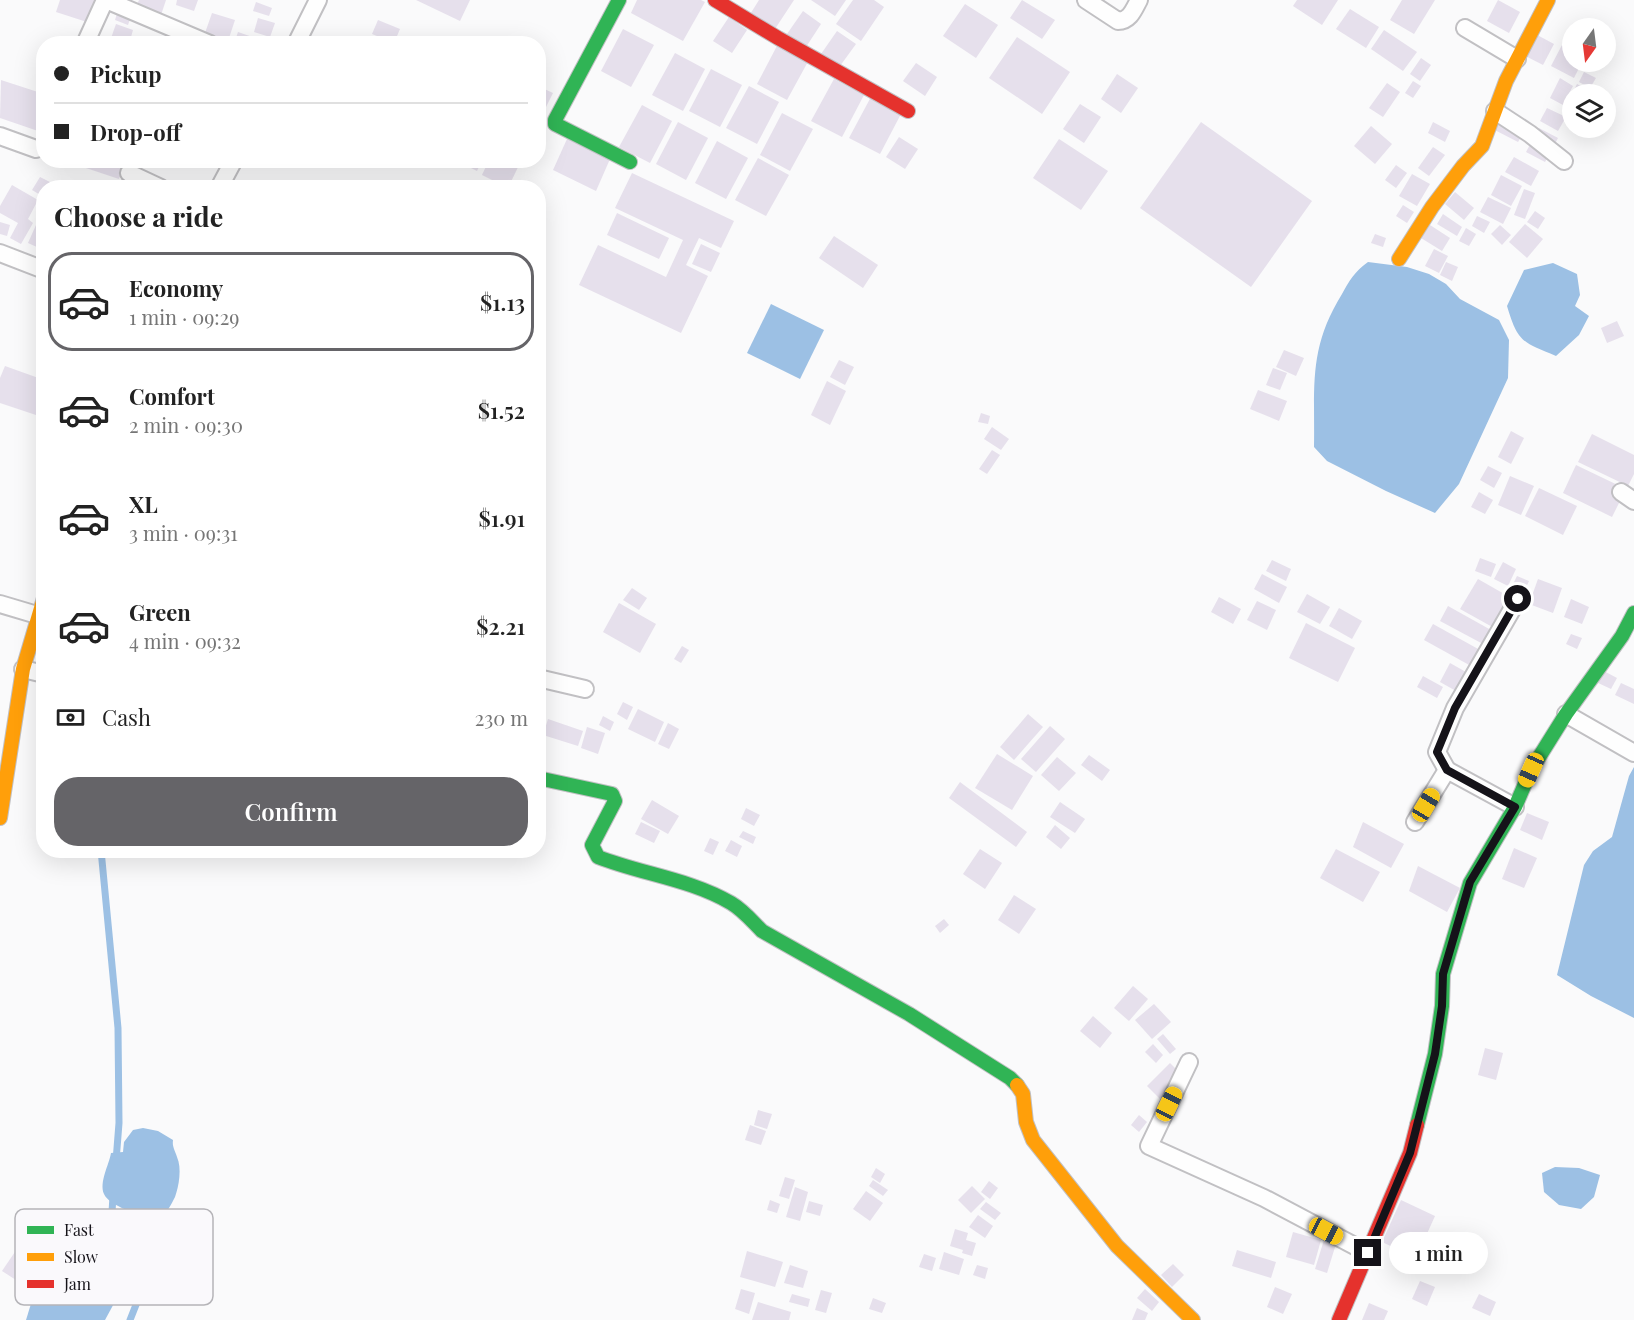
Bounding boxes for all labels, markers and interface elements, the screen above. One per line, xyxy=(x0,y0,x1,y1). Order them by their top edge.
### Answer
north arrow xyxy=(1562,18,1616,72)
map controls xyxy=(1562,18,1616,138)
text: Pickup xyxy=(90,59,161,89)
button: layers xyxy=(1562,84,1616,138)
text: Drop-off xyxy=(90,117,181,147)
text: Choose a ride xyxy=(54,198,223,234)
text: Economy xyxy=(129,273,223,303)
icon: car xyxy=(57,275,111,329)
text: $1.13 xyxy=(480,287,525,317)
text: 1 min · 09:29 xyxy=(129,303,239,330)
text: Comfort xyxy=(129,381,215,411)
icon: car xyxy=(57,383,111,437)
text: $1.52 xyxy=(478,395,525,425)
text: 2 min · 09:30 xyxy=(129,411,243,438)
text: XL xyxy=(129,489,158,519)
icon: car xyxy=(57,491,111,545)
text: $1.91 xyxy=(479,503,525,533)
text: 3 min · 09:31 xyxy=(129,519,238,546)
route start xyxy=(1504,585,1531,612)
text: Green xyxy=(129,597,191,627)
icon: car xyxy=(57,599,111,653)
text: $2.21 xyxy=(476,611,525,641)
text: 4 min · 09:32 xyxy=(129,627,241,654)
icon: cash xyxy=(54,701,87,734)
text: Cash xyxy=(102,702,151,732)
text: 230 m xyxy=(475,704,528,731)
car xyxy=(1515,750,1547,790)
button: Confirm xyxy=(54,777,528,846)
car xyxy=(1409,785,1443,825)
car xyxy=(1153,1084,1185,1124)
legend xyxy=(15,1209,213,1305)
car xyxy=(1306,1215,1346,1247)
text: Fast xyxy=(64,1219,94,1240)
callout: 1 min xyxy=(1389,1232,1488,1274)
route end xyxy=(1354,1239,1381,1266)
text: 1 min xyxy=(1414,1239,1463,1266)
text: Slow xyxy=(64,1246,99,1267)
text: Jam xyxy=(63,1273,91,1294)

